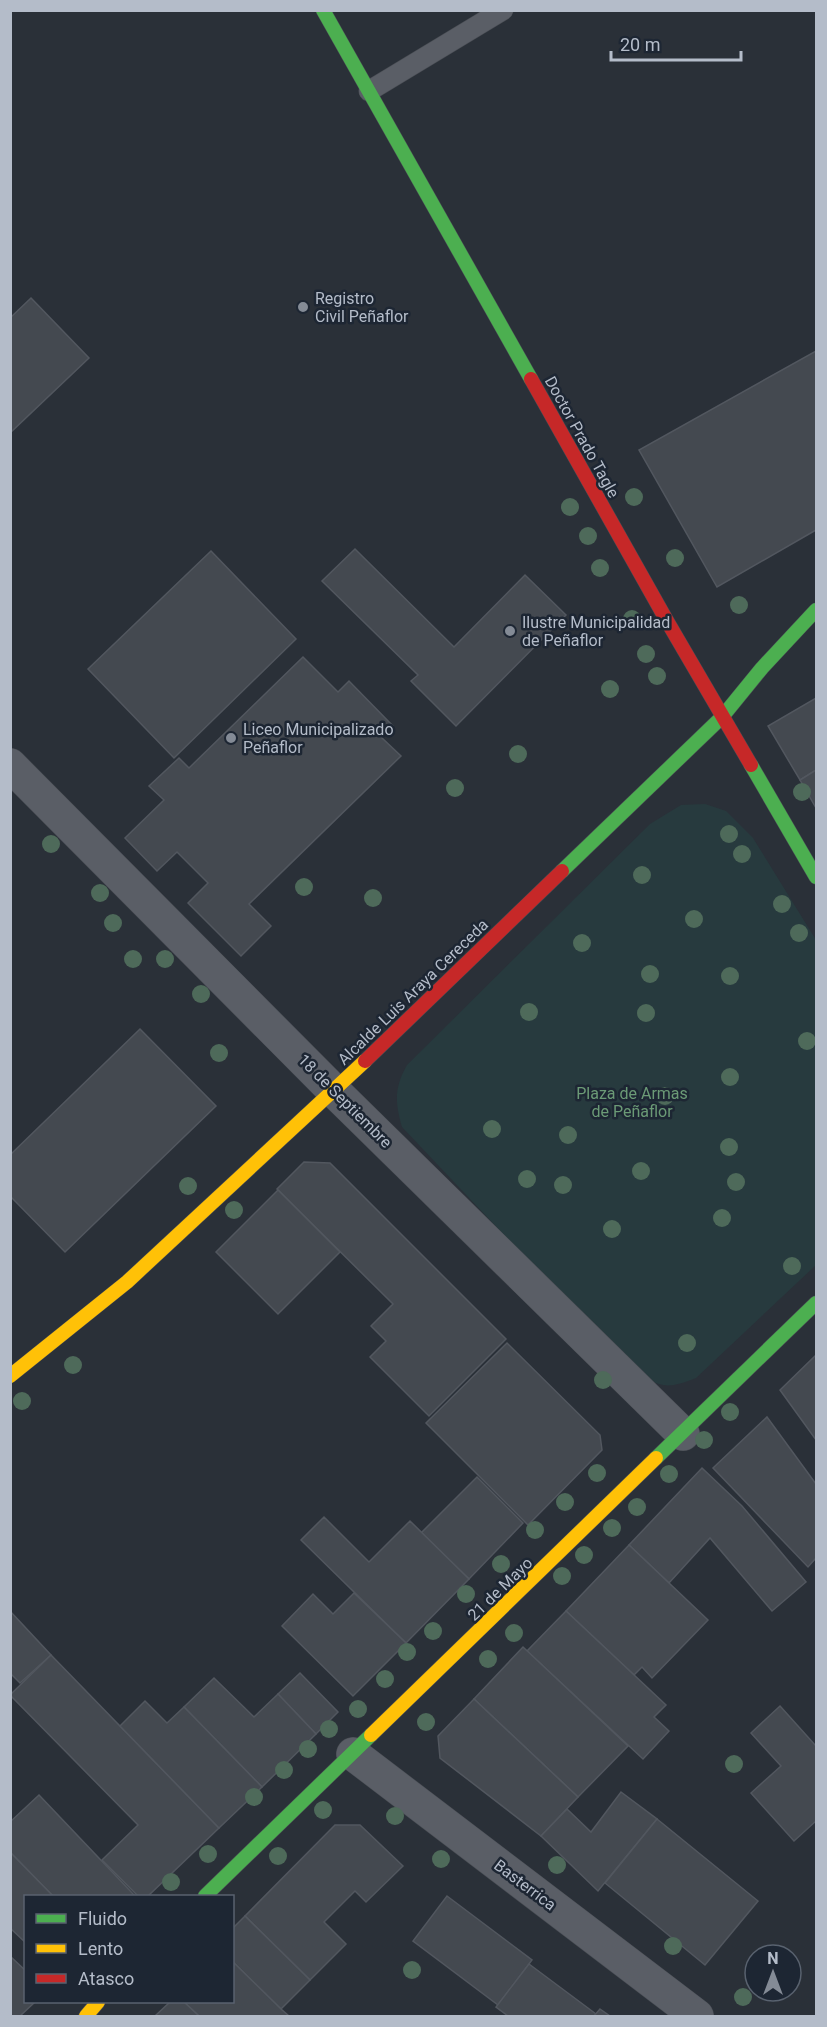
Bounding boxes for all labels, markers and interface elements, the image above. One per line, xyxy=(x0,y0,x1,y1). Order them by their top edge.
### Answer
scale bar xyxy=(611,24,742,62)
text: 20 m xyxy=(620,34,660,55)
place label: Registro Civil Peñaflor xyxy=(315,289,409,326)
marker: Registro Civil Peñaflor xyxy=(296,300,310,314)
street label: Doctor Prado Tagle xyxy=(541,373,623,501)
place label: Ilustre Municipalidad de Peñaflor xyxy=(522,613,670,650)
marker: Ilustre Municipalidad de Peñaflor xyxy=(503,624,517,638)
place label: Liceo Municipalizado Peñaflor xyxy=(243,720,394,757)
marker: Liceo Municipalizado Peñaflor xyxy=(224,731,238,745)
street label: Alcalde Luis Araya Cereceda xyxy=(334,915,492,1069)
street label: 18 de Septiembre xyxy=(294,1050,396,1152)
park label: Plaza de Armas de Peñaflor xyxy=(576,1084,688,1121)
street label: 21 de Mayo xyxy=(464,1553,536,1625)
street label: Basterrica xyxy=(490,1856,560,1914)
legend xyxy=(24,1895,234,2003)
text: Fluido xyxy=(78,1908,127,1929)
text: Lento xyxy=(78,1938,123,1959)
north arrow xyxy=(743,1943,803,2003)
text: N xyxy=(767,1949,779,1968)
text: Atasco xyxy=(78,1968,134,1989)

